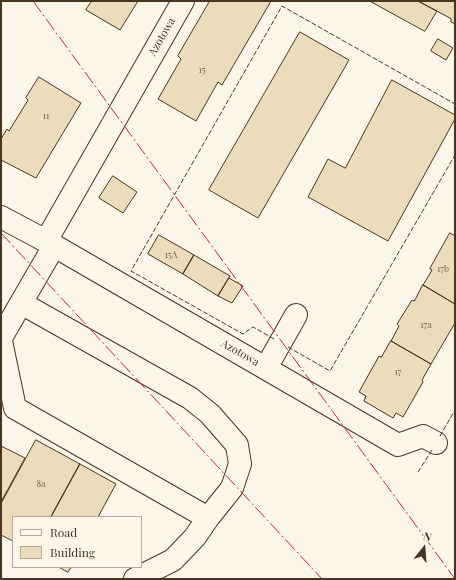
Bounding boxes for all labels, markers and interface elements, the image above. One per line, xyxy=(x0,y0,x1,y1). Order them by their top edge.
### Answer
street label: Azotowa xyxy=(146,16,178,58)
house number: 15 xyxy=(199,65,205,75)
house number: 11 xyxy=(43,111,49,121)
house number: 15A xyxy=(165,250,177,260)
house number: 17b xyxy=(437,264,449,274)
house number: 17a xyxy=(420,320,432,330)
street label: Azotowa xyxy=(219,337,261,369)
house number: 17 xyxy=(395,367,401,377)
house number: 8a xyxy=(36,479,46,489)
legend xyxy=(12,516,142,568)
text: Road xyxy=(50,524,77,540)
north arrow xyxy=(404,528,444,568)
text: N xyxy=(422,528,434,544)
text: Building xyxy=(50,544,95,560)

